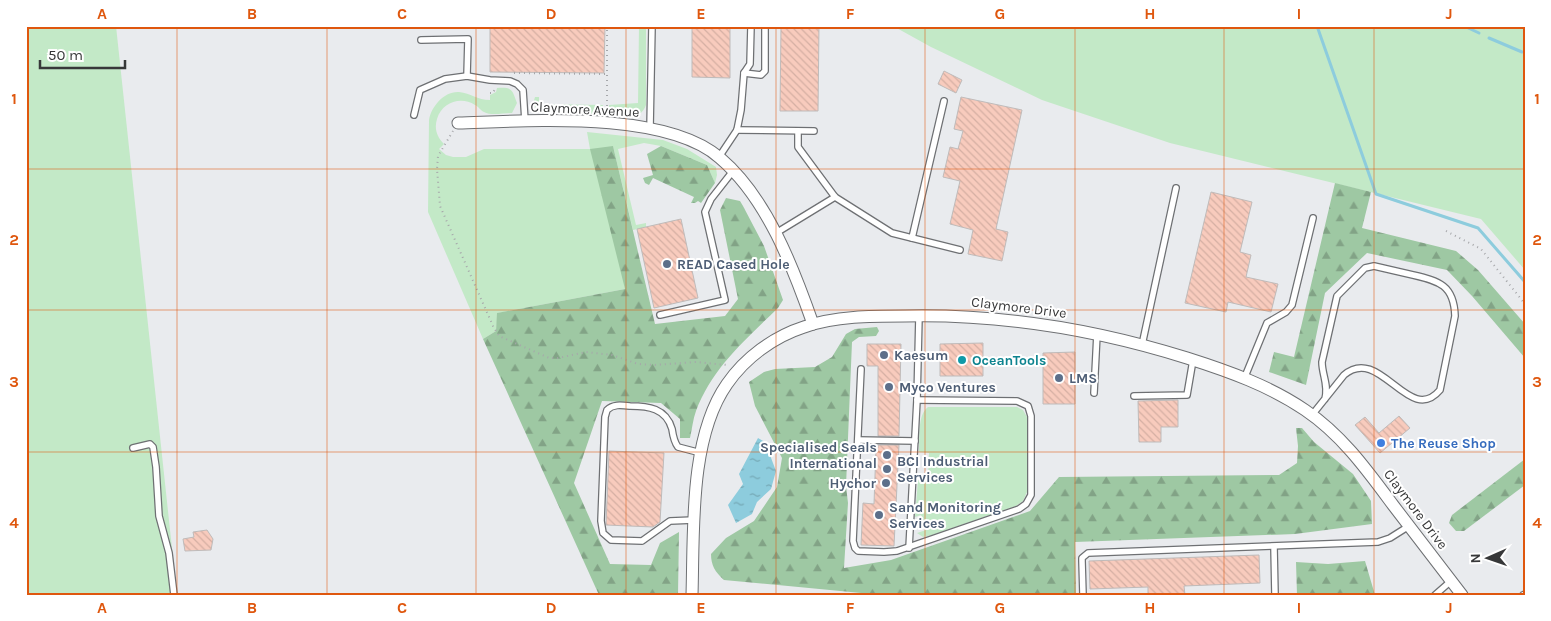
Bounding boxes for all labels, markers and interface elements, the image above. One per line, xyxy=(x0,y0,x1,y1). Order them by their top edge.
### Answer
text: A xyxy=(97,4,107,23)
text: B xyxy=(247,4,257,23)
text: C xyxy=(397,4,407,23)
text: D xyxy=(546,4,557,23)
text: E xyxy=(696,4,706,23)
text: F xyxy=(846,4,855,23)
text: G xyxy=(995,4,1005,23)
text: H xyxy=(1144,4,1156,23)
text: I xyxy=(1297,4,1301,23)
text: J xyxy=(1445,4,1453,23)
scale bar xyxy=(40,38,125,70)
text: 50 m xyxy=(48,46,83,64)
text: 1 xyxy=(11,89,17,108)
text: 1 xyxy=(1534,89,1540,108)
street label: Claymore Avenue xyxy=(530,98,640,121)
text: 2 xyxy=(9,230,19,249)
text: 2 xyxy=(1532,230,1542,249)
place label: READ Cased Hole xyxy=(677,256,790,273)
marker: READ Cased Hole xyxy=(661,258,673,270)
street label: Claymore Drive xyxy=(970,293,1067,322)
place label: Kaesum xyxy=(894,347,948,364)
marker: Kaesum xyxy=(878,349,890,361)
place label: OceanTools xyxy=(972,352,1046,369)
marker: OceanTools xyxy=(956,354,968,366)
place label: LMS xyxy=(1069,370,1097,387)
text: 3 xyxy=(9,372,19,391)
marker: LMS xyxy=(1053,372,1065,384)
text: 3 xyxy=(1532,372,1542,391)
place label: Myco Ventures xyxy=(899,379,996,396)
marker: Myco Ventures xyxy=(883,381,895,393)
place label: The Reuse Shop xyxy=(1391,435,1496,452)
marker: The Reuse Shop xyxy=(1375,437,1387,449)
place label: Specialised Seals International xyxy=(760,439,877,472)
marker: Specialised Seals International xyxy=(881,449,893,461)
place label: BCI Industrial Services xyxy=(897,453,989,486)
marker: BCI Industrial Services xyxy=(881,463,893,475)
street label: Claymore Drive xyxy=(1380,466,1451,553)
place label: Hychor xyxy=(830,475,877,492)
marker: Hychor xyxy=(880,477,892,489)
place label: Sand Monitoring Services xyxy=(889,499,1001,532)
marker: Sand Monitoring Services xyxy=(873,509,885,521)
text: 4 xyxy=(9,513,19,532)
text: 4 xyxy=(1532,513,1542,532)
north arrow xyxy=(1464,534,1514,584)
text: N xyxy=(1467,553,1484,564)
text: A xyxy=(97,598,107,617)
text: B xyxy=(247,598,257,617)
text: C xyxy=(397,598,407,617)
text: D xyxy=(546,598,557,617)
text: E xyxy=(696,598,706,617)
text: F xyxy=(846,598,855,617)
text: G xyxy=(995,598,1005,617)
text: H xyxy=(1144,598,1156,617)
text: I xyxy=(1297,598,1301,617)
text: J xyxy=(1445,598,1453,617)

